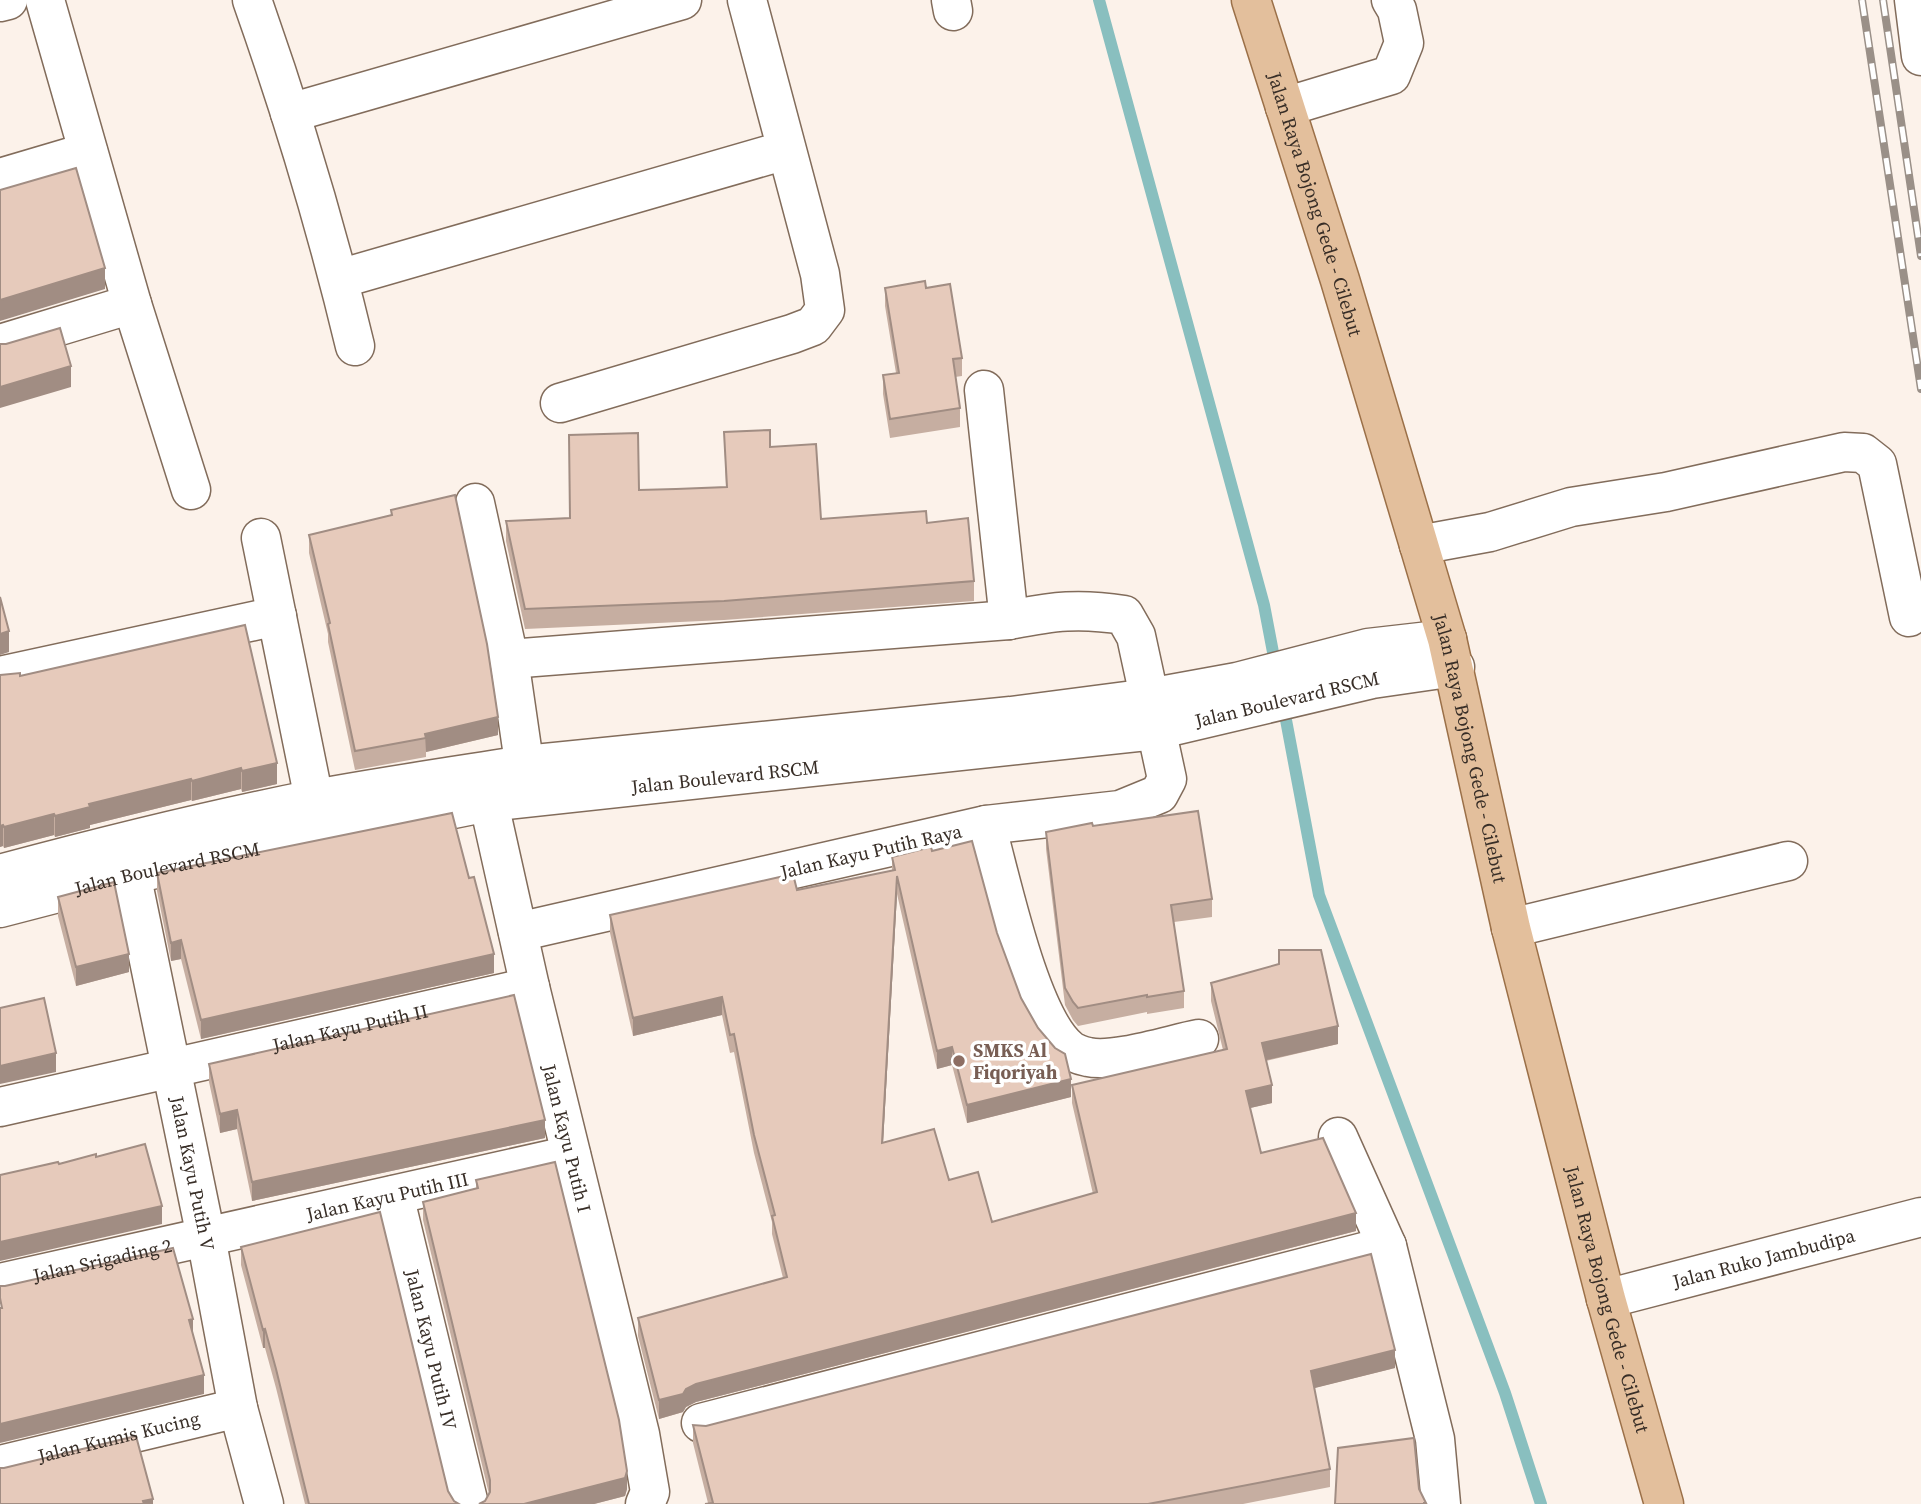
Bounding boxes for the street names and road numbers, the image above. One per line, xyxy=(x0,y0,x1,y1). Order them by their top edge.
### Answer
street label: Jalan Raya Bojong Gede - Cilebut xyxy=(1261,68,1369,340)
street label: Jalan Raya Bojong Gede - Cilebut xyxy=(1427,609,1514,886)
street label: Jalan Boulevard RSCM xyxy=(1191,665,1382,734)
street label: Jalan Boulevard RSCM xyxy=(629,753,820,800)
street label: Jalan Kayu Putih Raya xyxy=(777,817,965,885)
street label: Jalan Boulevard RSCM xyxy=(71,835,262,901)
street label: Jalan Kayu Putih II xyxy=(269,998,430,1058)
street label: Jalan Kayu Putih I xyxy=(536,1061,598,1215)
street label: Jalan Kayu Putih V xyxy=(164,1093,221,1253)
street label: Jalan Raya Bojong Gede - Cilebut xyxy=(1559,1162,1656,1436)
street label: Jalan Kayu Putih III xyxy=(303,1165,471,1227)
street label: Jalan Ruko Jambudipa xyxy=(1669,1222,1858,1294)
street label: Jalan Srigading 2 xyxy=(30,1232,174,1288)
street label: Jalan Kayu Putih IV xyxy=(399,1266,464,1433)
street label: Jalan Kumis Kucing xyxy=(34,1405,202,1469)

